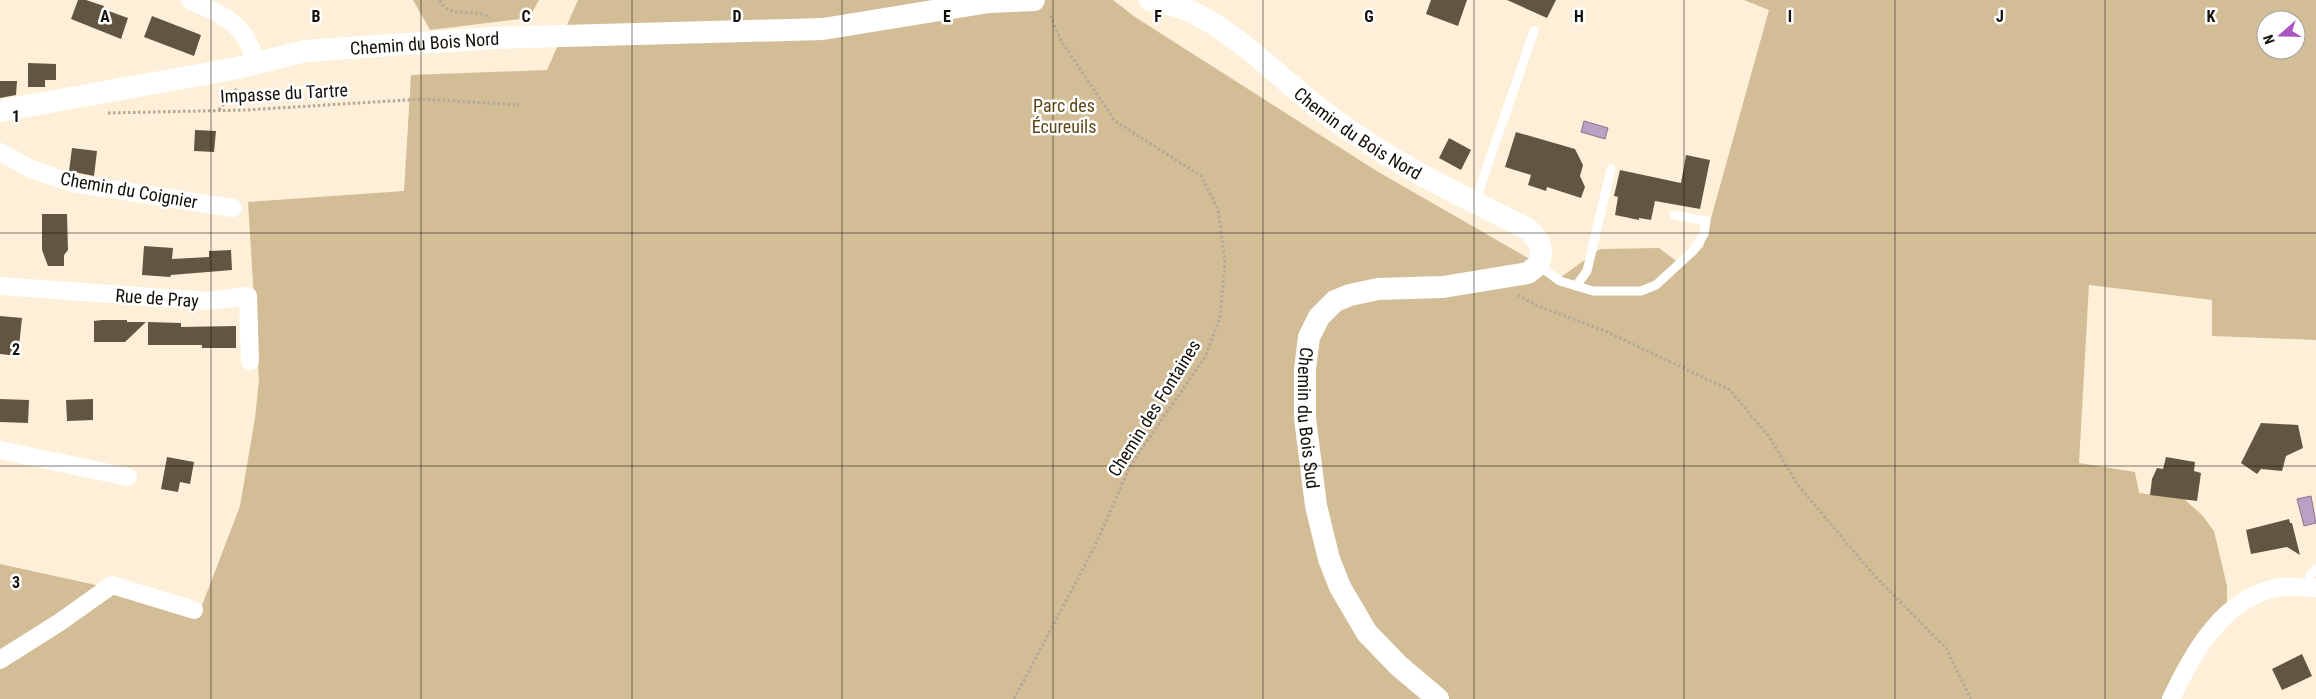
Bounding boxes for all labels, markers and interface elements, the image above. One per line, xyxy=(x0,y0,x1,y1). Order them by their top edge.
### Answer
text: A xyxy=(100,7,110,26)
text: B xyxy=(312,7,321,26)
text: C xyxy=(521,7,531,26)
text: D xyxy=(732,7,742,26)
text: E xyxy=(943,7,951,26)
text: F xyxy=(1154,7,1162,26)
text: G xyxy=(1364,7,1374,26)
text: H xyxy=(1574,7,1584,26)
text: I xyxy=(1788,7,1792,26)
text: J xyxy=(1996,7,2004,26)
text: K xyxy=(2207,7,2216,26)
north arrow xyxy=(2256,10,2306,60)
street label: Chemin du Bois Nord xyxy=(349,27,500,58)
text: N xyxy=(2260,33,2278,46)
street label: Impasse du Tartre xyxy=(220,79,348,107)
street label: Chemin du Bois Nord xyxy=(1290,82,1426,183)
park label: Parc des Écureuils xyxy=(1032,95,1096,137)
text: 1 xyxy=(12,107,20,126)
street label: Chemin du Coignier xyxy=(59,168,200,212)
street label: Rue de Pray xyxy=(115,285,200,311)
street label: Chemin des Fontaines xyxy=(1103,336,1205,480)
text: 2 xyxy=(12,340,20,359)
street label: Chemin du Bois Sud xyxy=(1294,346,1324,490)
text: 3 xyxy=(12,573,20,592)

